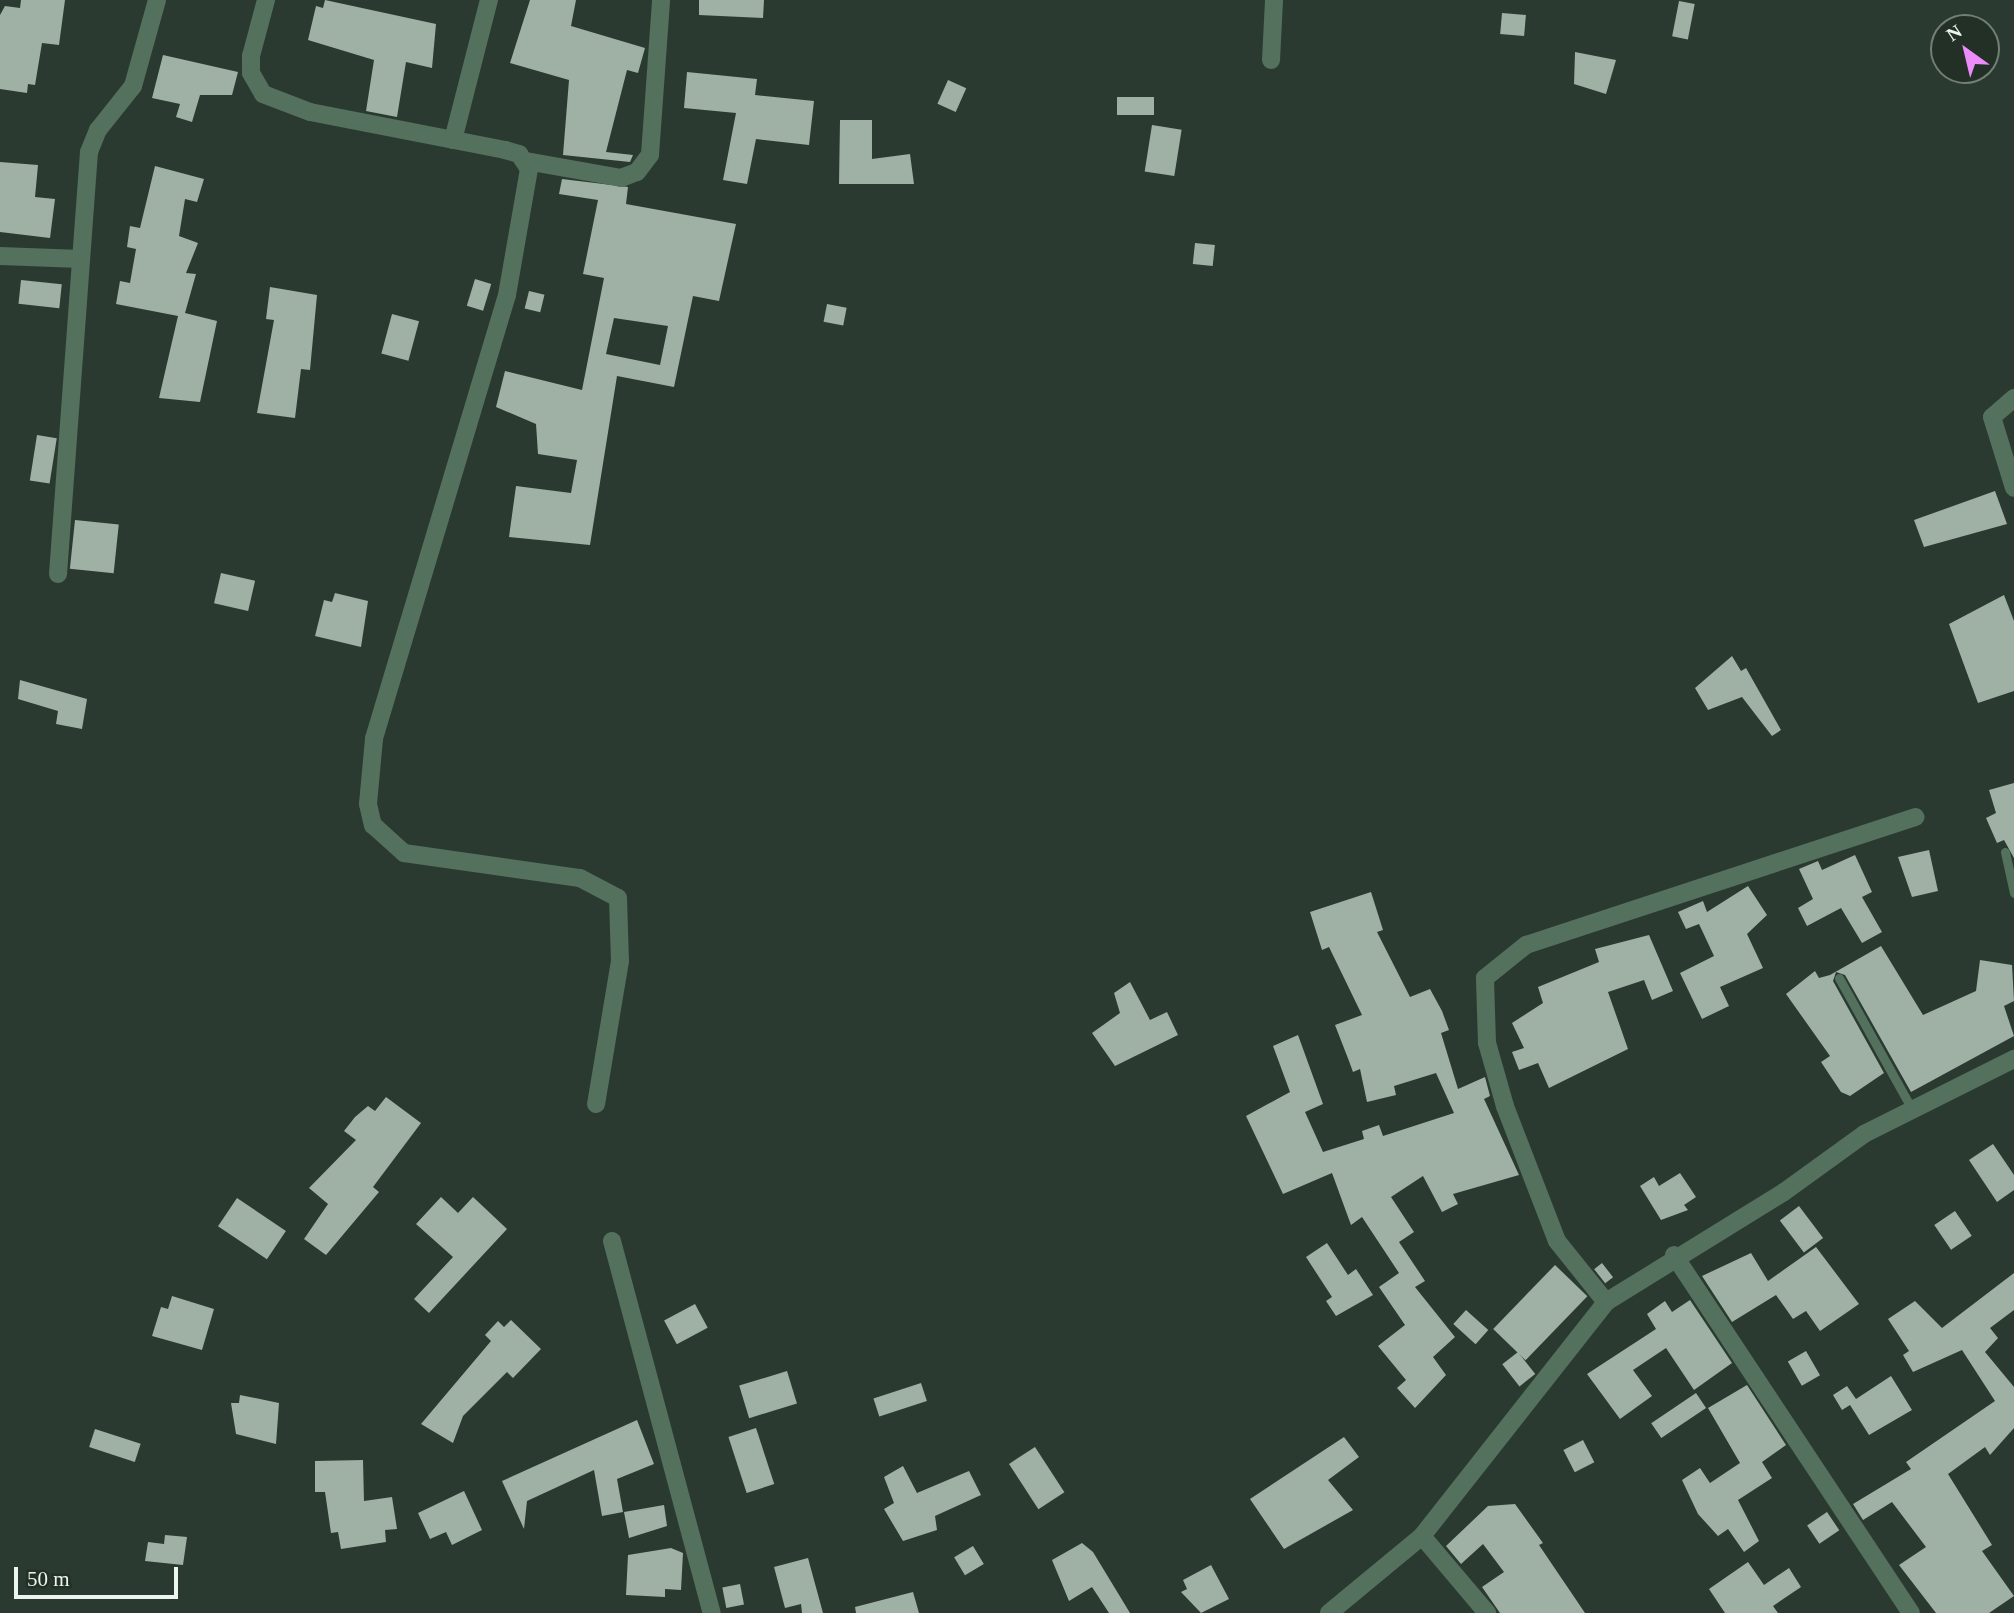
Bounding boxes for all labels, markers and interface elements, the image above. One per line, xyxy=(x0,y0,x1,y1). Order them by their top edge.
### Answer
north arrow xyxy=(1930,14,2000,84)
text: N xyxy=(1943,20,1966,45)
scale bar xyxy=(18,1554,182,1598)
text: 50 m xyxy=(27,1567,70,1591)

